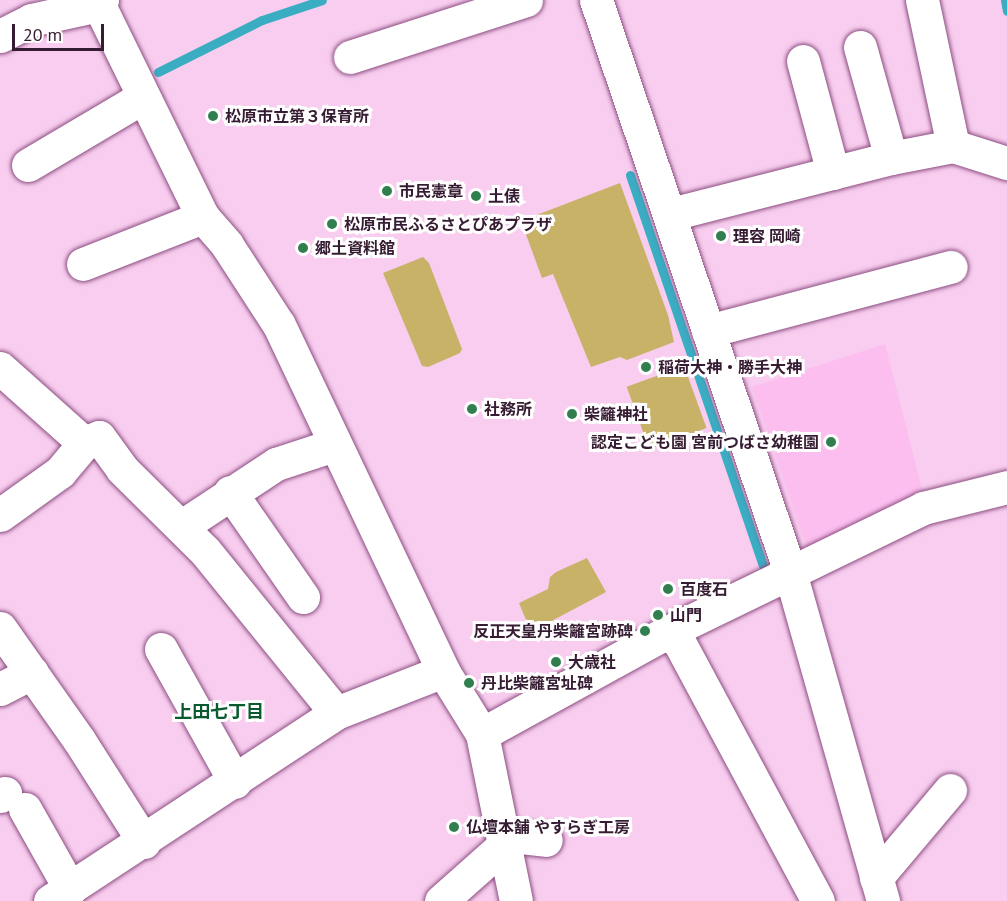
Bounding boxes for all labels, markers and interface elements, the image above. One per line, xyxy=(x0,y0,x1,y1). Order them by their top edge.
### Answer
scale bar xyxy=(15,12,106,50)
text: 20 m xyxy=(23,23,62,46)
place label: 松原市立第３保育所 xyxy=(225,106,369,126)
marker: 松原市立第３保育所 xyxy=(206,109,220,123)
place label: 市民憲章 xyxy=(399,181,463,201)
marker: 市民憲章 xyxy=(380,184,394,198)
place label: 土俵 xyxy=(488,186,520,206)
marker: 土俵 xyxy=(469,189,483,203)
place label: 松原市民ふるさとぴあプラザ xyxy=(344,214,552,234)
marker: 松原市民ふるさとぴあプラザ xyxy=(325,217,339,231)
place label: 理容 岡崎 xyxy=(733,226,801,246)
marker: 理容 岡崎 xyxy=(714,229,728,243)
place label: 郷土資料館 xyxy=(315,238,395,258)
marker: 郷土資料館 xyxy=(296,241,310,255)
place label: 稲荷大神・勝手大神 xyxy=(658,357,802,377)
marker: 稲荷大神・勝手大神 xyxy=(639,360,653,374)
place label: 社務所 xyxy=(484,399,532,419)
marker: 社務所 xyxy=(465,402,479,416)
place label: 柴籬神社 xyxy=(584,404,648,424)
marker: 柴籬神社 xyxy=(565,407,579,421)
place label: 認定こども園 宮前つばさ幼稚園 xyxy=(591,432,819,452)
marker: 認定こども園 宮前つばさ幼稚園 xyxy=(824,435,838,449)
place label: 百度石 xyxy=(680,579,728,599)
marker: 百度石 xyxy=(661,582,675,596)
place label: 山門 xyxy=(670,605,702,625)
marker: 山門 xyxy=(651,608,665,622)
place label: 反正天皇丹柴籬宮跡碑 xyxy=(473,621,633,641)
marker: 反正天皇丹柴籬宮跡碑 xyxy=(638,624,652,638)
place label: 大歳社 xyxy=(568,652,616,672)
marker: 大歳社 xyxy=(549,655,563,669)
place label: 丹比柴籬宮址碑 xyxy=(481,673,593,693)
marker: 丹比柴籬宮址碑 xyxy=(462,676,476,690)
district label: 上田七丁目 xyxy=(174,701,264,723)
place label: 仏壇本舗 やすらぎ工房 xyxy=(466,817,630,837)
marker: 仏壇本舗 やすらぎ工房 xyxy=(447,820,461,834)

